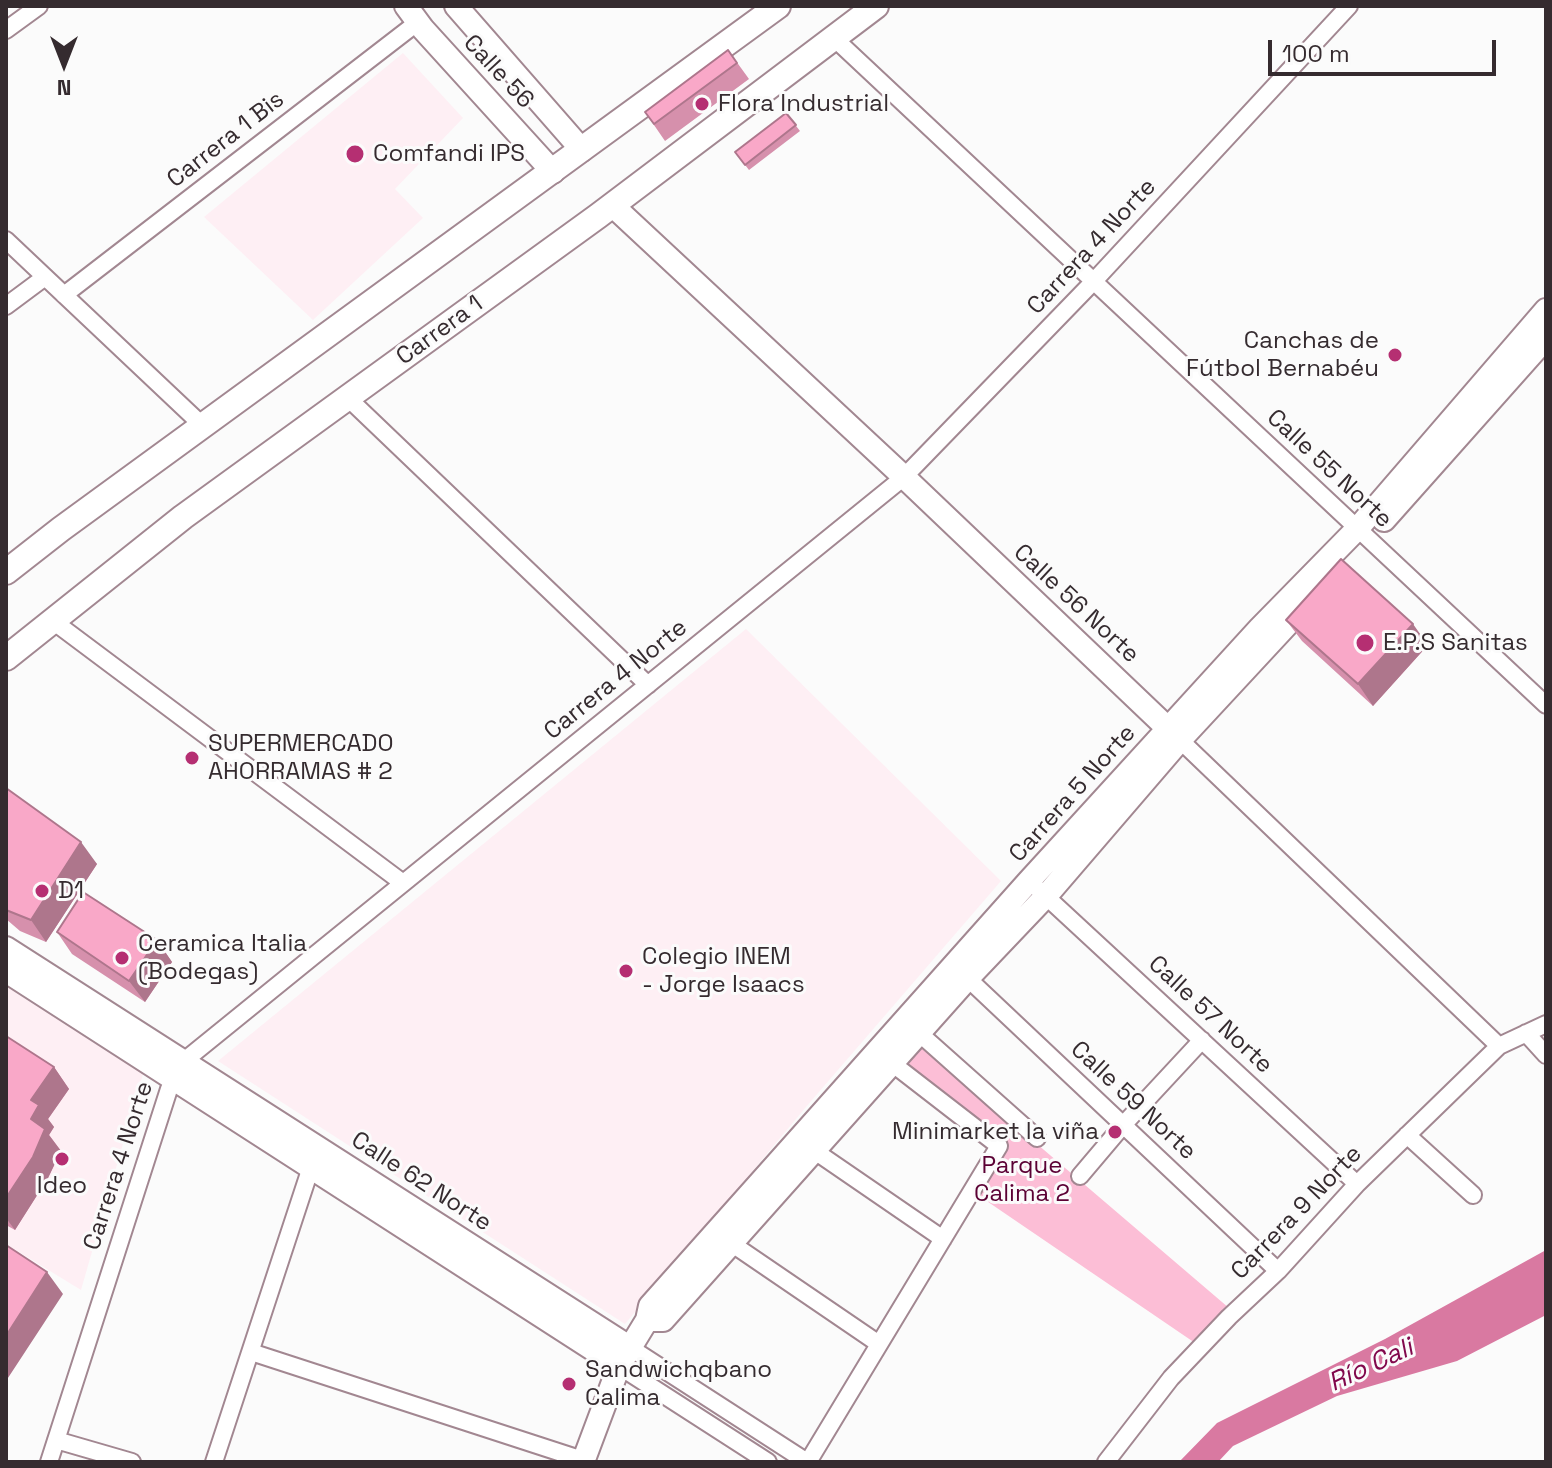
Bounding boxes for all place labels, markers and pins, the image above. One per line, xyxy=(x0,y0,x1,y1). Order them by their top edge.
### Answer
place label: Flora Industrial xyxy=(718,90,889,118)
marker: Flora Industrial xyxy=(693,95,711,113)
place label: Comfandi IPS xyxy=(373,140,525,168)
marker: Comfandi IPS xyxy=(344,143,366,165)
place label: Canchas de Fútbol Bernabéu xyxy=(1186,327,1379,383)
marker: Canchas de Fútbol Bernabéu xyxy=(1386,346,1404,364)
place label: E.P.S Sanitas xyxy=(1383,629,1528,657)
marker: E.P.S Sanitas xyxy=(1354,632,1376,654)
place label: SUPERMERCADO AHORRAMAS # 2 xyxy=(208,730,394,786)
marker: SUPERMERCADO AHORRAMAS # 2 xyxy=(183,749,201,767)
place label: D1 xyxy=(58,877,84,905)
marker: D1 xyxy=(33,882,51,900)
place label: Ceramica Italia (Bodegas) xyxy=(138,930,307,986)
place label: Colegio INEM - Jorge Isaacs xyxy=(642,943,805,999)
marker: Ceramica Italia (Bodegas) xyxy=(113,949,131,967)
marker: Colegio INEM - Jorge Isaacs xyxy=(617,962,635,980)
place label: Minimarket la viña xyxy=(892,1118,1099,1146)
marker: Minimarket la viña xyxy=(1106,1123,1124,1141)
marker: Ideo xyxy=(53,1150,71,1168)
place label: Ideo xyxy=(37,1172,87,1200)
place label: Sandwichqbano Calima xyxy=(585,1356,772,1412)
marker: Sandwichqbano Calima xyxy=(560,1375,578,1393)

